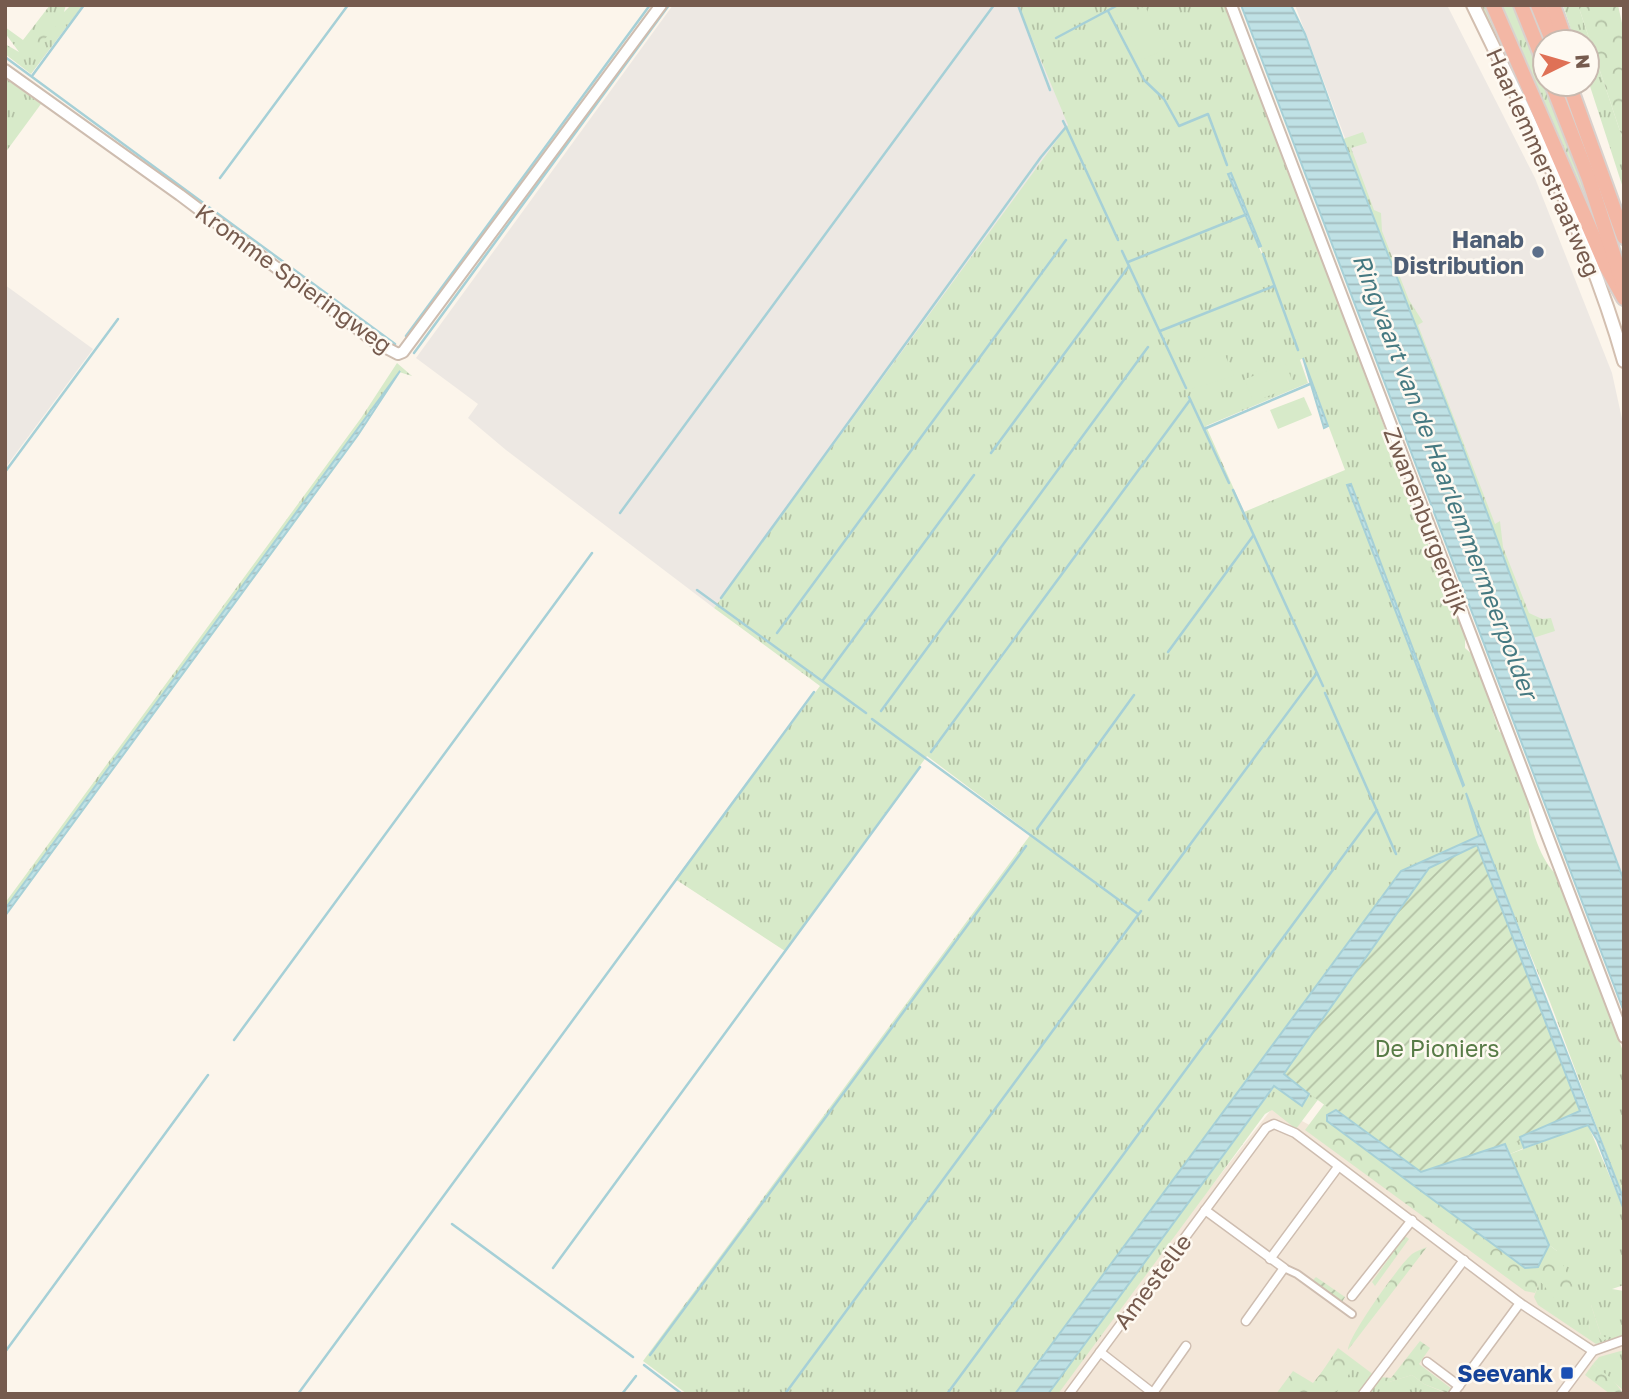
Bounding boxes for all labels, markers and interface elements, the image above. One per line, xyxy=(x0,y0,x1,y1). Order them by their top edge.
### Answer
north arrow xyxy=(1531,28,1601,98)
street label: Haarlemmerstraatweg xyxy=(1481,43,1607,281)
text: N xyxy=(1571,53,1596,70)
street label: Kromme Spieringweg xyxy=(190,197,398,359)
place label: Hanab Distribution xyxy=(1393,225,1524,279)
marker: Hanab Distribution xyxy=(1530,244,1546,260)
water label: Ringvaart van de Haarlemmermeerpolder xyxy=(1347,249,1546,706)
street label: Zwanenburgerdijk xyxy=(1378,423,1476,619)
park label: De Pioniers xyxy=(1374,1034,1500,1062)
street label: Amestelle xyxy=(1107,1228,1197,1334)
place label: Seevank xyxy=(1457,1359,1554,1387)
marker: Seevank xyxy=(1559,1365,1575,1381)

